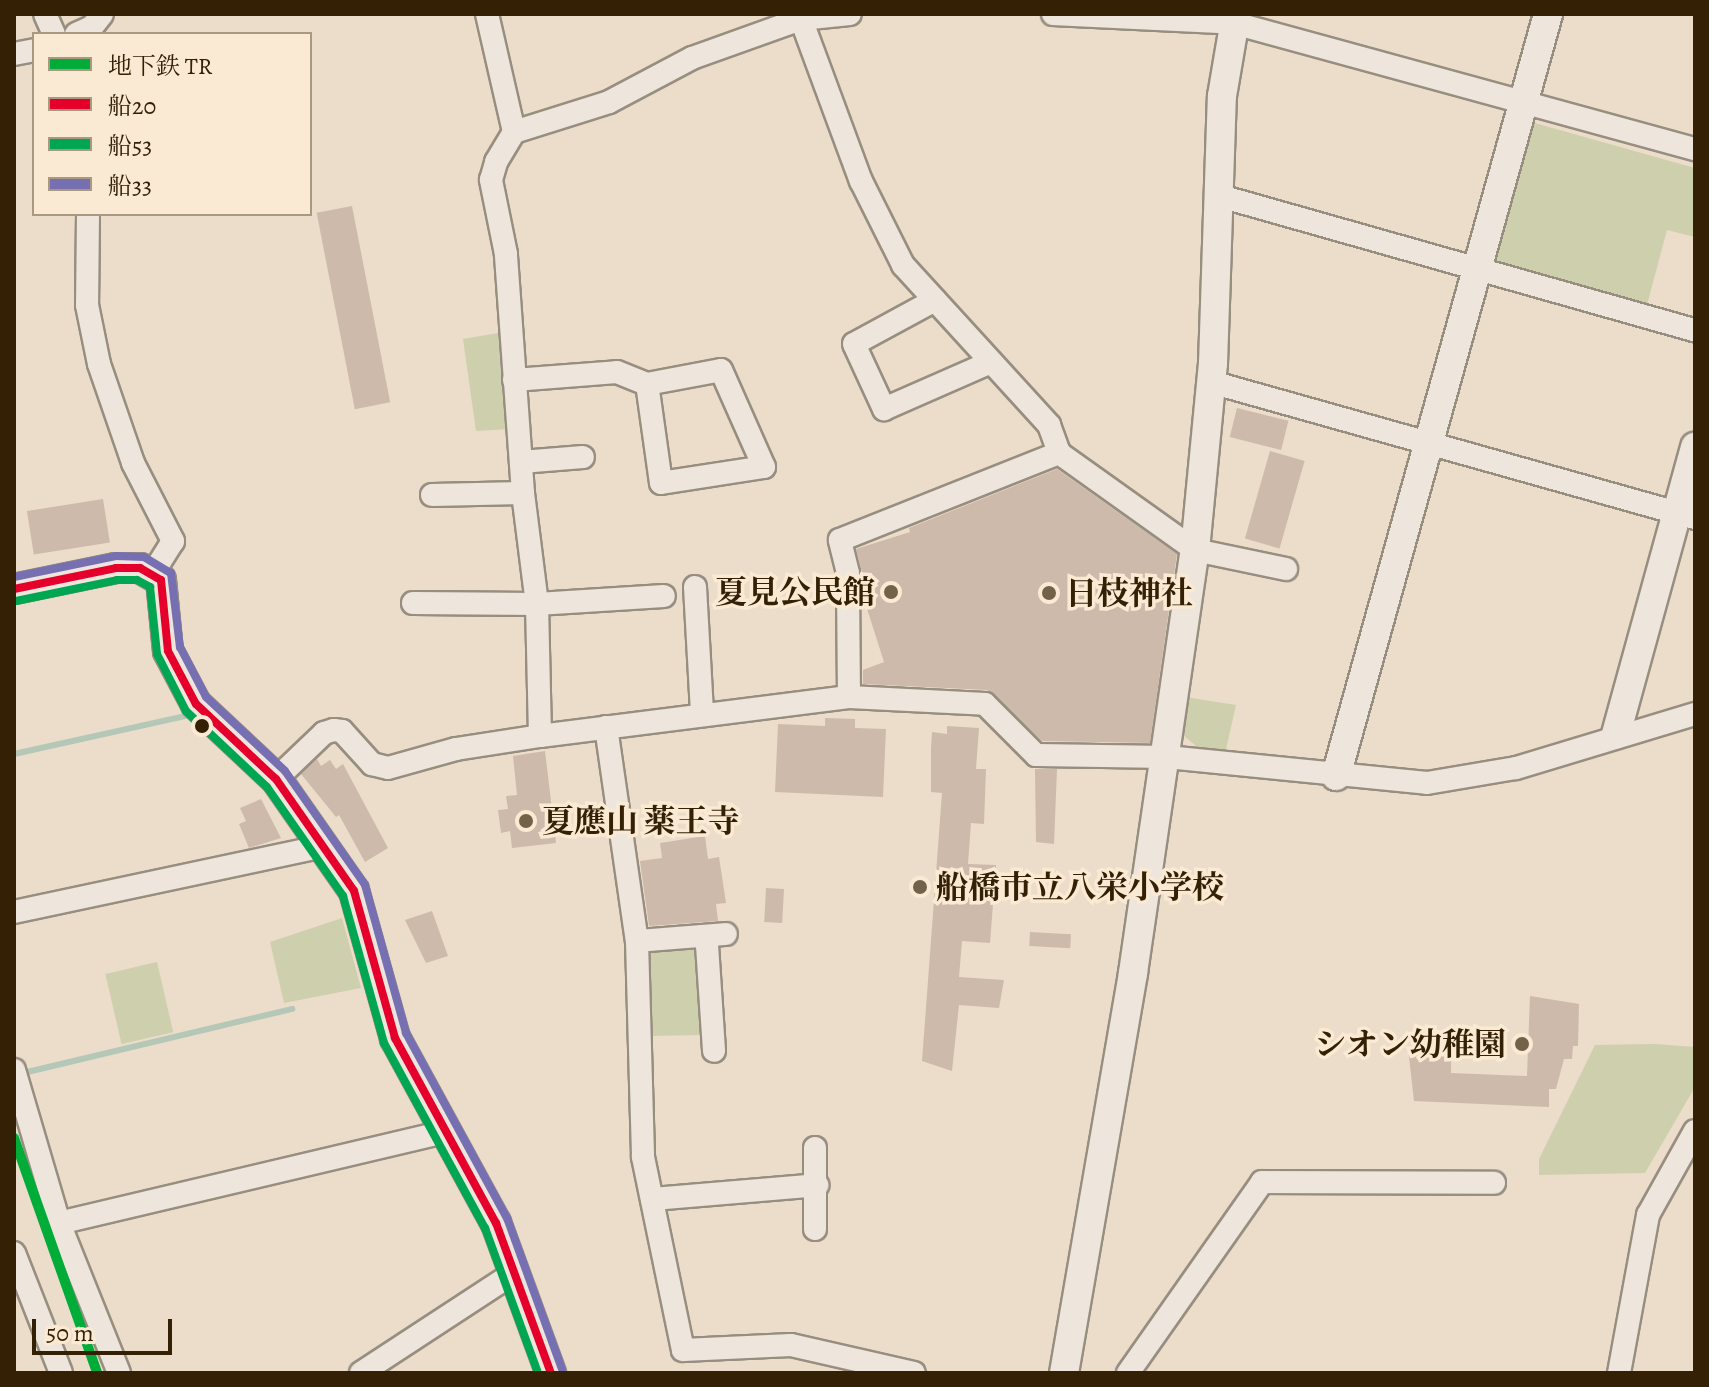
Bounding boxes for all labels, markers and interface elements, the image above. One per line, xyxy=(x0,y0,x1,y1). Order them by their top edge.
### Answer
legend xyxy=(32,32,312,216)
text: 地下鉄 TR xyxy=(108,50,213,82)
text: 船20 xyxy=(108,90,156,122)
text: 船53 xyxy=(108,130,152,162)
text: 船33 xyxy=(108,170,152,202)
place label: 夏見公民館 xyxy=(715,573,875,611)
place label: 日枝神社 xyxy=(1065,574,1193,612)
marker: 夏見公民館 xyxy=(882,583,900,601)
marker: 日枝神社 xyxy=(1040,584,1058,602)
unlabelled marker xyxy=(194,718,210,734)
place label: 夏應山 薬王寺 xyxy=(542,802,740,840)
marker: 夏應山 薬王寺 xyxy=(517,812,535,830)
place label: 船橋市立八栄小学校 xyxy=(936,868,1224,906)
marker: 船橋市立八栄小学校 xyxy=(911,878,929,896)
place label: シオン幼稚園 xyxy=(1314,1025,1506,1063)
marker: シオン幼稚園 xyxy=(1513,1035,1531,1053)
scale bar xyxy=(36,1303,176,1353)
text: 50 m xyxy=(46,1317,94,1349)

